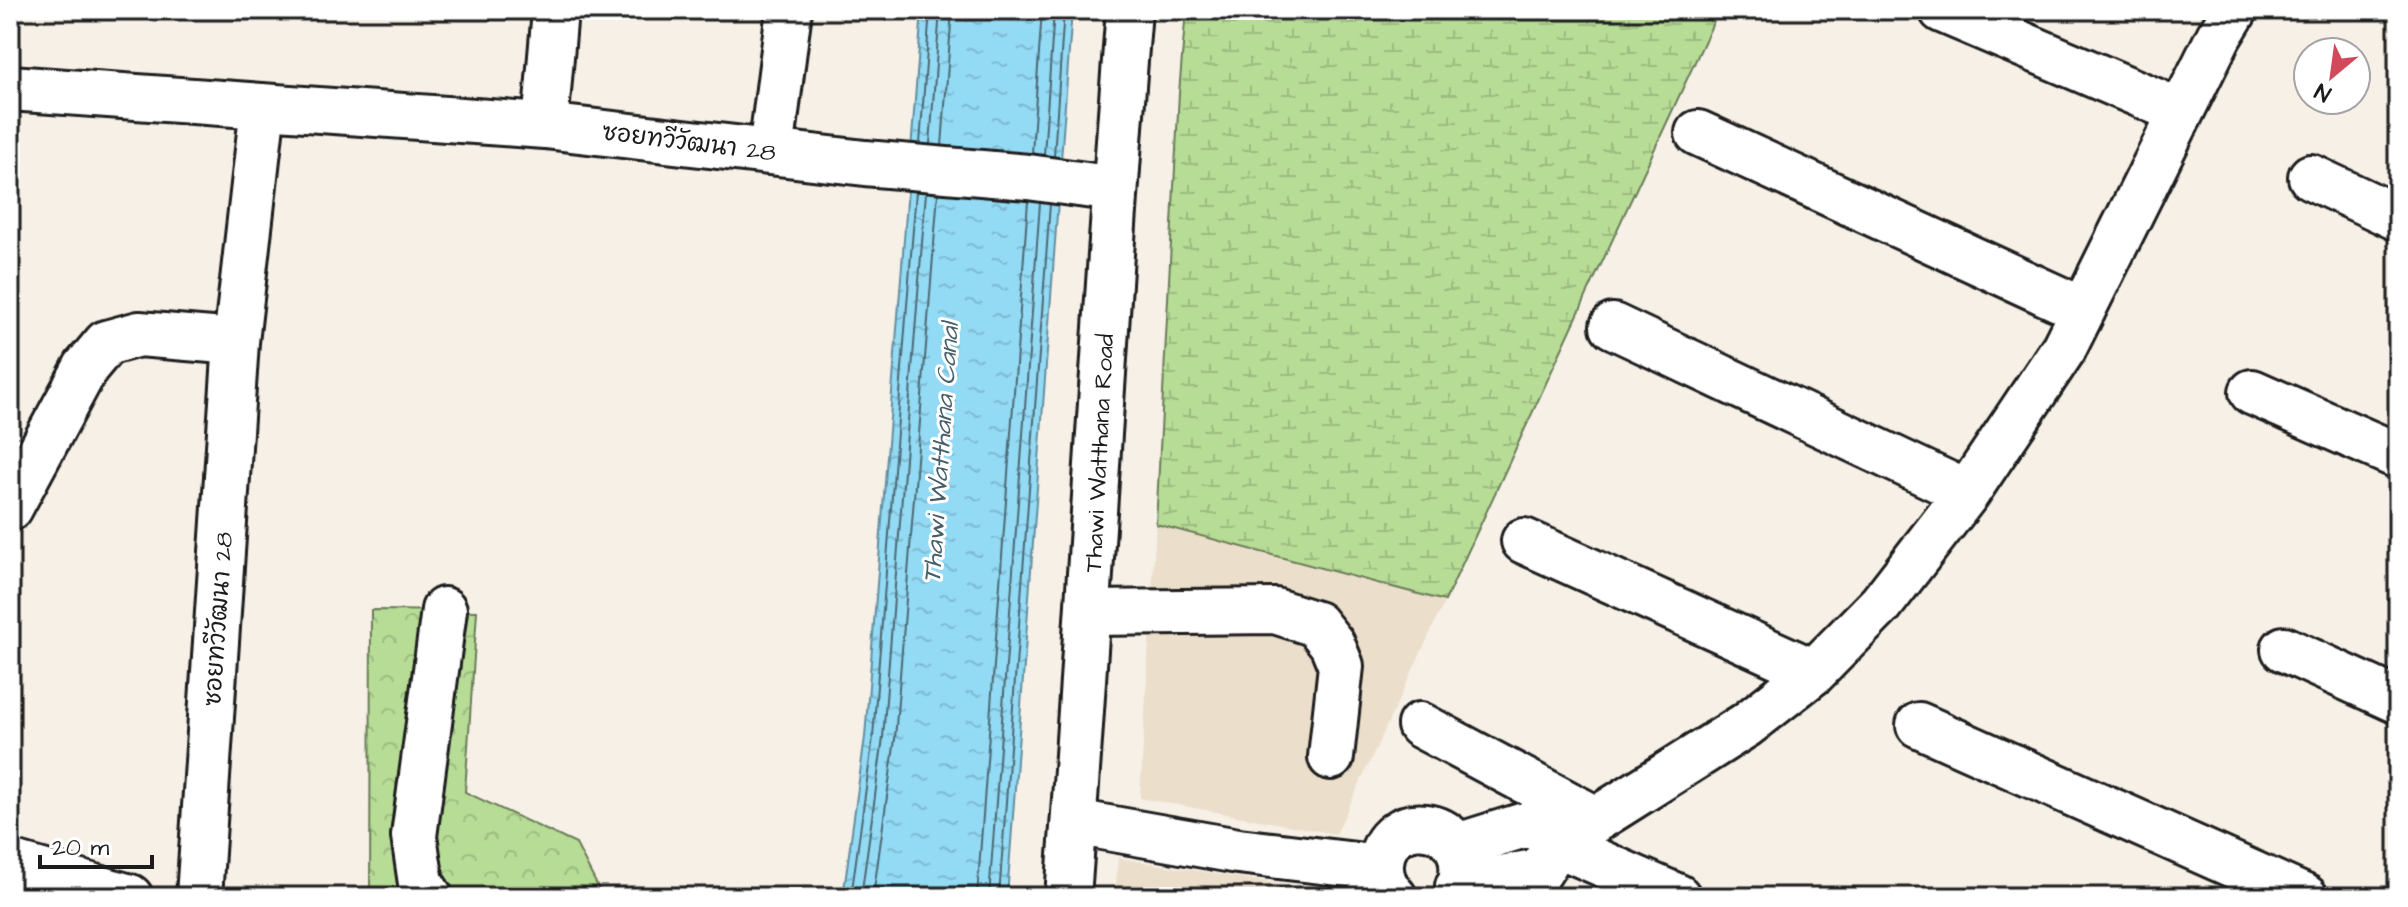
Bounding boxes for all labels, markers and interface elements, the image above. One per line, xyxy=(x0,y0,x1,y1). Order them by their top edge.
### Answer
north arrow xyxy=(2292,36,2372,116)
text: N xyxy=(2309,75,2337,109)
street label: ซอยทวีวัฒนา 28 xyxy=(600,115,778,171)
water label: Thawi Watthana Canal xyxy=(914,319,968,585)
street label: Thawi Watthana Road xyxy=(1077,333,1123,573)
street label: ซอยทวีวัฒนา 28 xyxy=(196,531,242,707)
scale bar xyxy=(40,819,152,869)
text: 20 m xyxy=(52,831,109,865)

